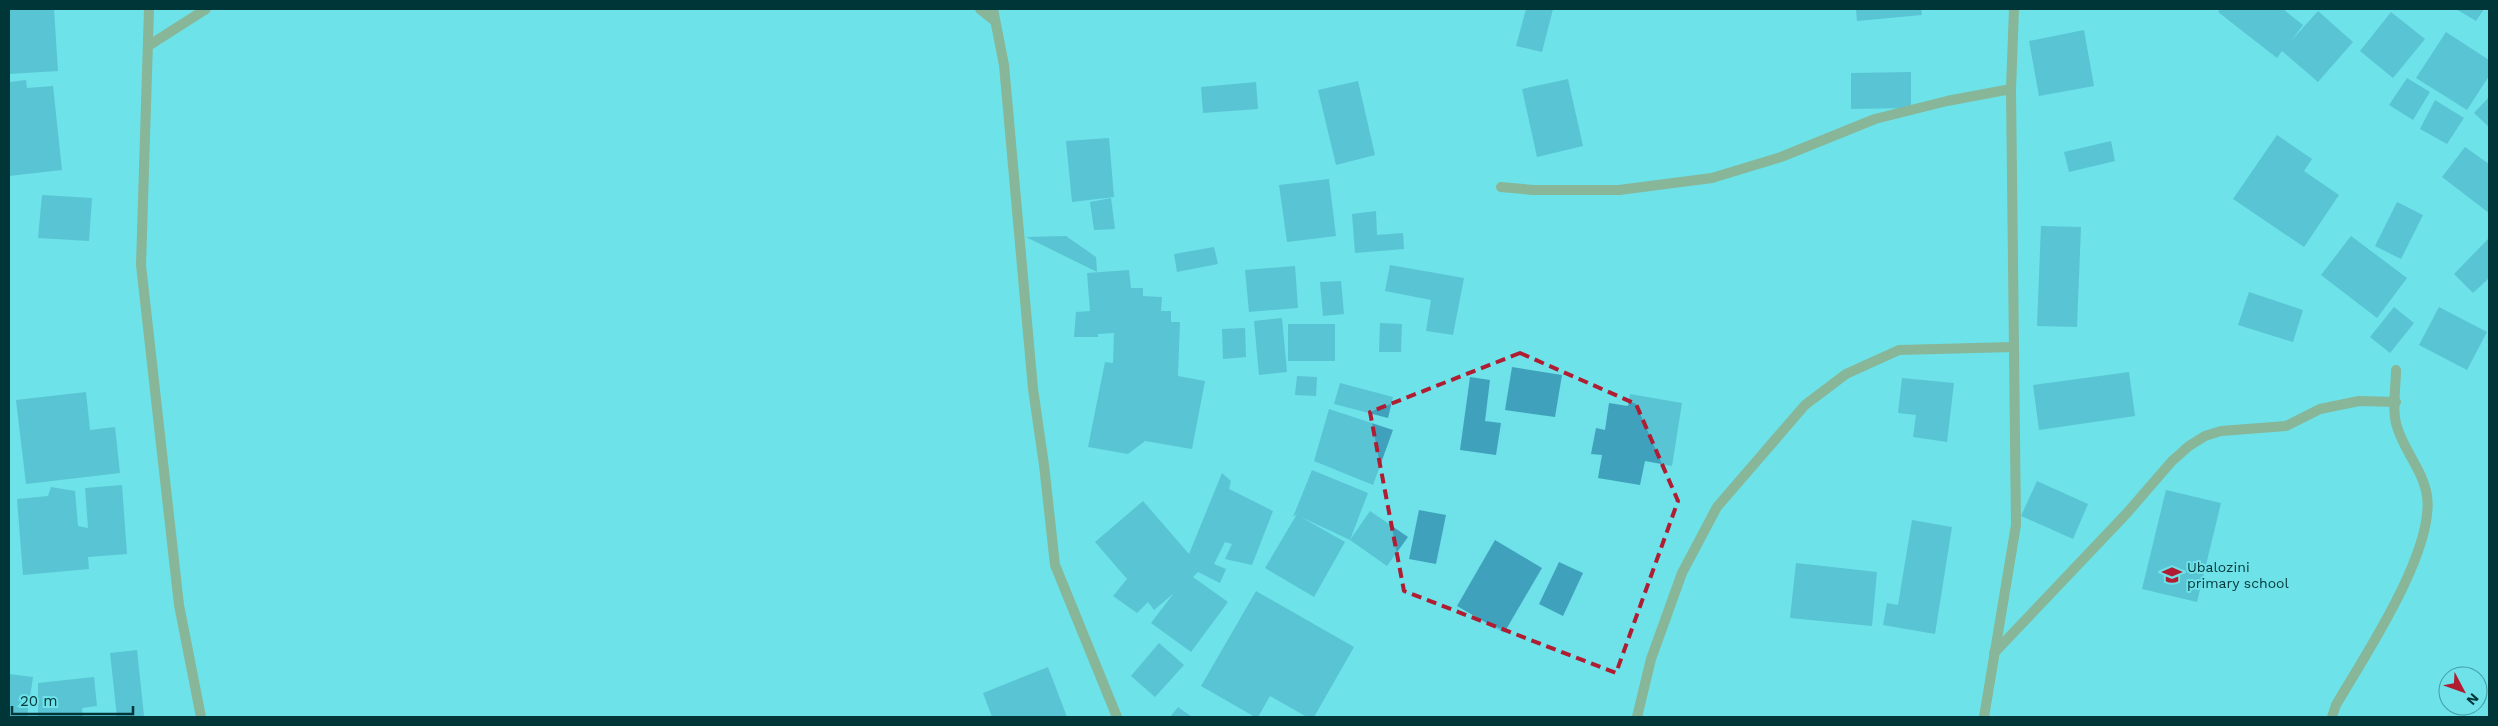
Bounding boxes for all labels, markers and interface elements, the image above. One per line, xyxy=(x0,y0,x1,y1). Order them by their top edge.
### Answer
place label: Ubalozini primary school xyxy=(2187,559,2290,591)
school or university icon: Ubalozini primary school xyxy=(2161,564,2183,586)
north arrow xyxy=(2438,666,2488,716)
scale bar xyxy=(12,684,134,716)
text: N xyxy=(2463,690,2482,709)
text: 20 m xyxy=(20,692,58,710)

